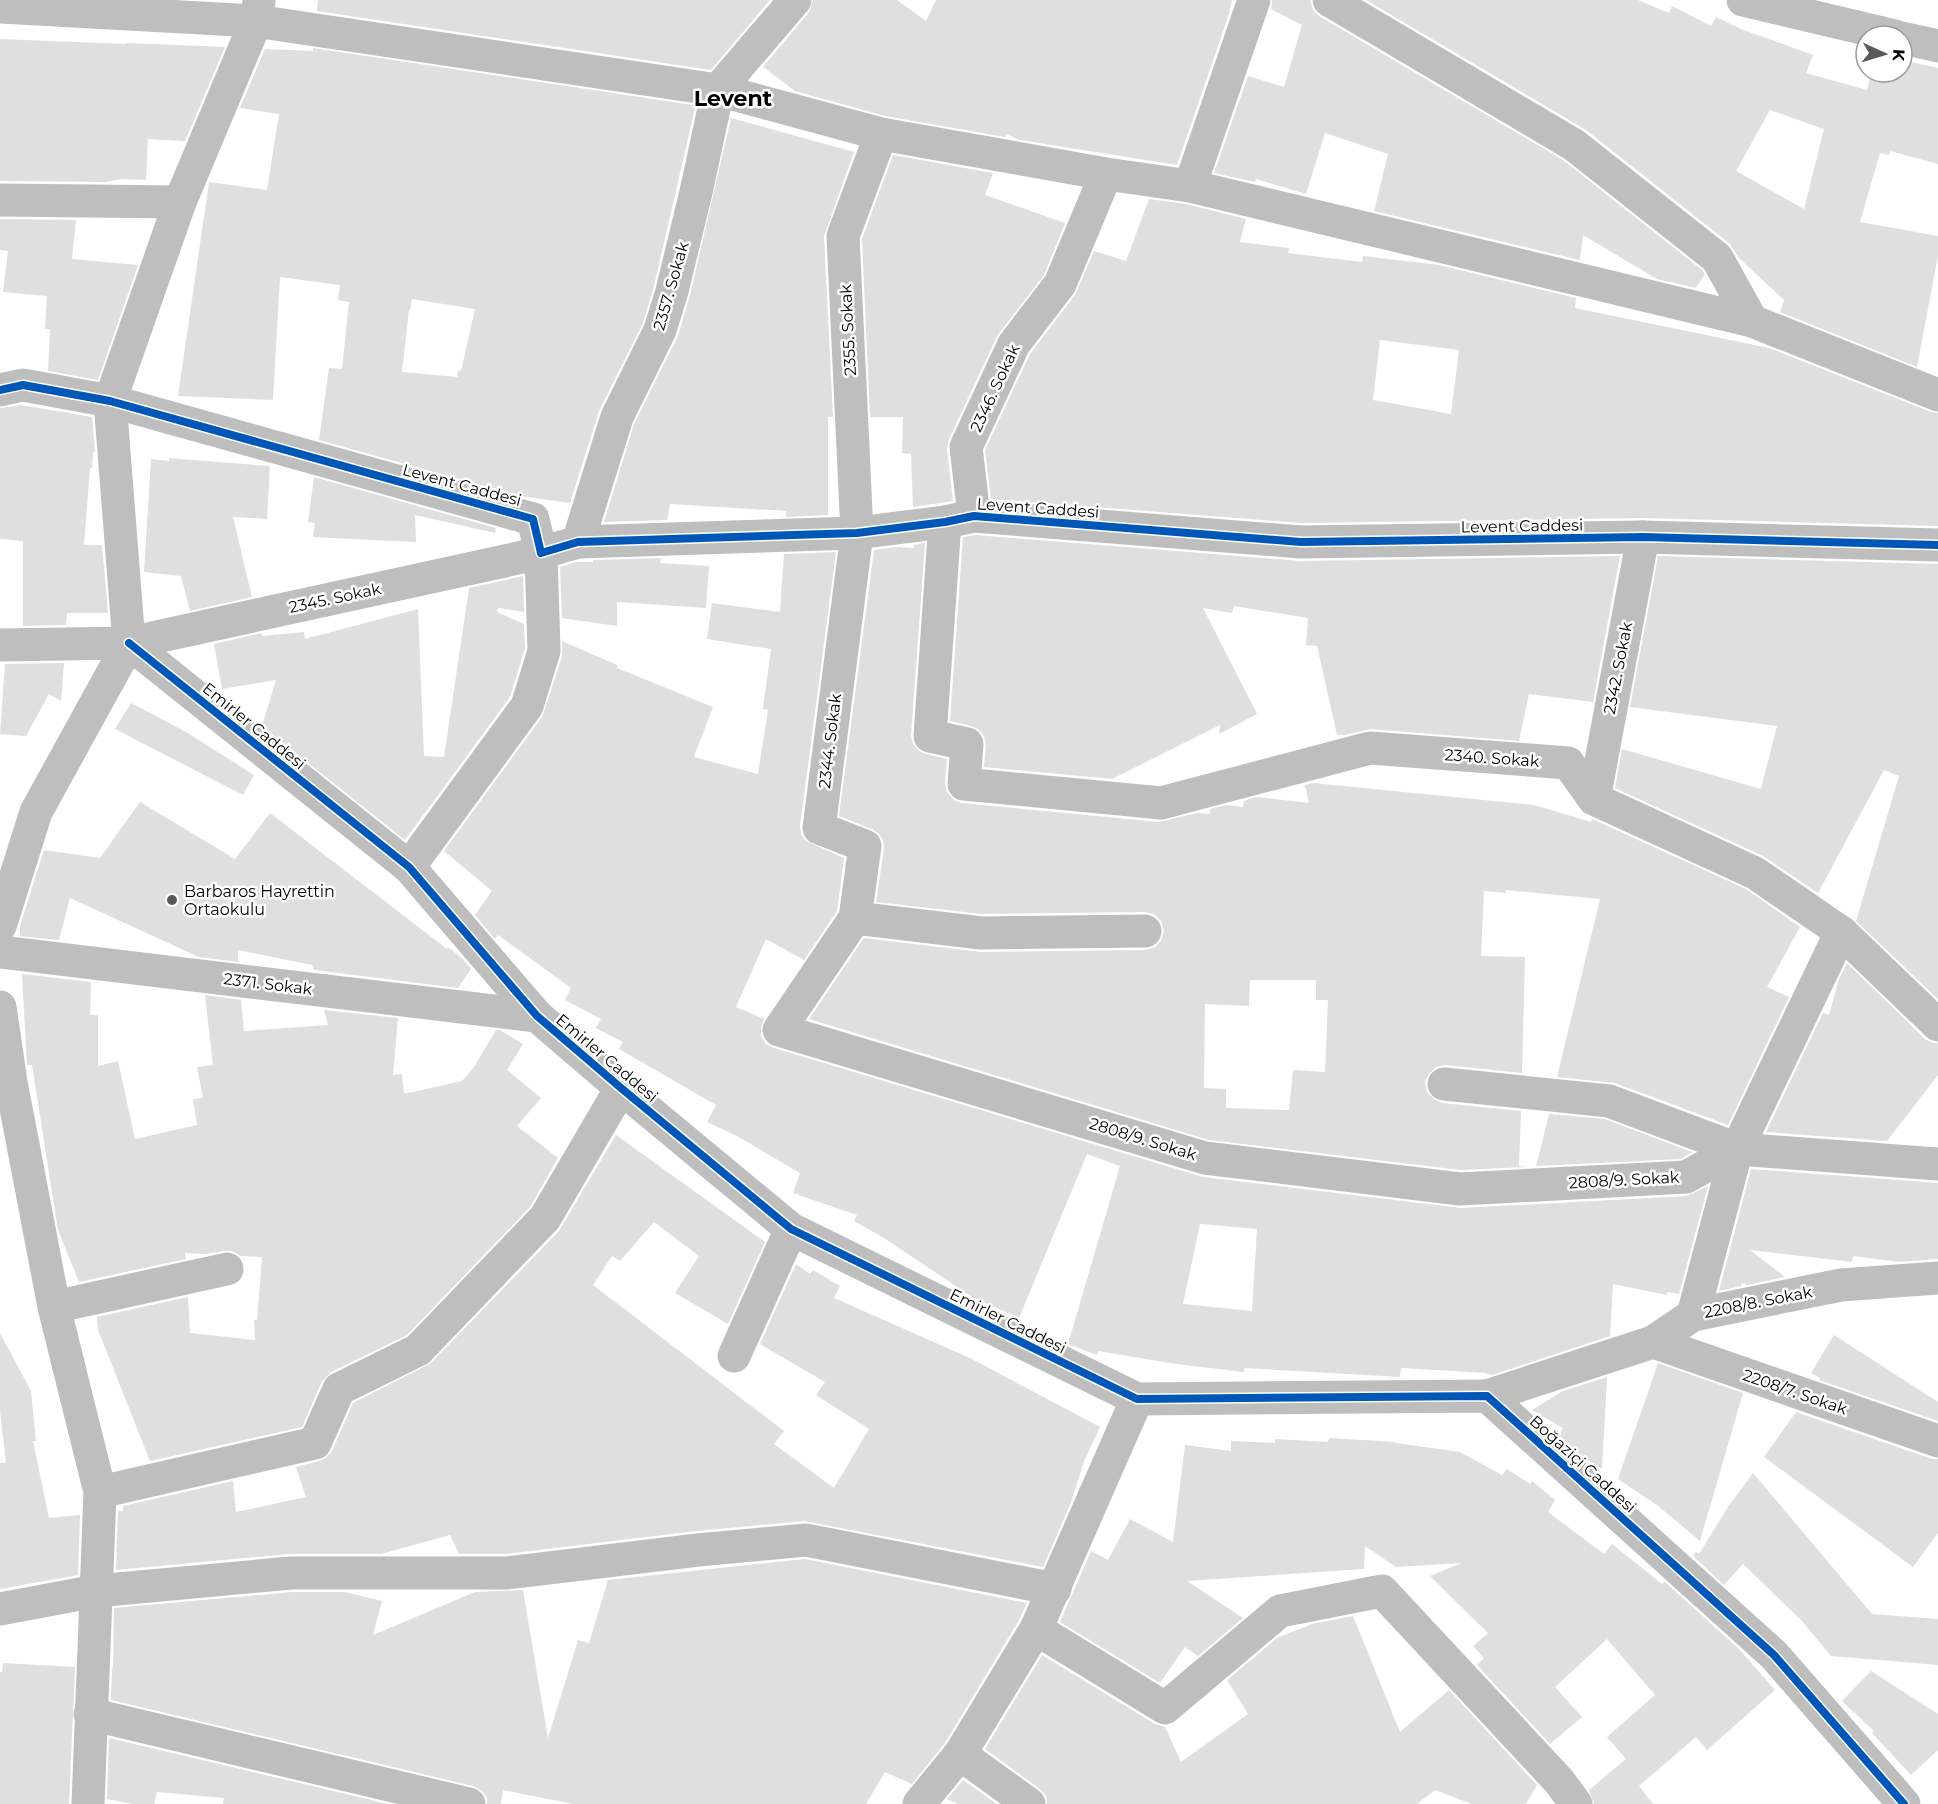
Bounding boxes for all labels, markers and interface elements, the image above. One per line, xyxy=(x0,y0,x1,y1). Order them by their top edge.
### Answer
north arrow xyxy=(1854,24,1914,84)
text: K xyxy=(1888,48,1908,63)
district label: Levent xyxy=(694,85,773,112)
street label: 2357. Sokak xyxy=(649,239,693,332)
street label: 2355. Sokak xyxy=(836,283,860,376)
street label: 2346. Sokak xyxy=(966,341,1024,435)
street label: Levent Caddesi xyxy=(400,460,524,510)
street label: Levent Caddesi xyxy=(976,494,1100,522)
street label: Levent Caddesi xyxy=(1461,515,1583,537)
street label: 2345. Sokak xyxy=(287,579,383,617)
street label: 2342. Sokak xyxy=(1600,620,1636,716)
street label: Emirler Caddesi xyxy=(199,679,309,773)
street label: 2344. Sokak xyxy=(815,692,845,790)
street label: 2340. Sokak xyxy=(1444,745,1540,771)
place label: Barbaros Hayrettin Ortaokulu xyxy=(184,882,335,919)
marker: Barbaros Hayrettin Ortaokulu xyxy=(165,893,179,907)
street label: 2371. Sokak xyxy=(223,969,314,999)
street label: Emirler Caddesi xyxy=(552,1010,662,1106)
street label: 2808/9. Sokak xyxy=(1087,1114,1199,1164)
street label: 2808/9. Sokak xyxy=(1568,1168,1680,1192)
street label: 2208/8. Sokak xyxy=(1702,1282,1814,1322)
street label: Emirler Caddesi xyxy=(947,1285,1069,1357)
street label: 2208/7. Sokak xyxy=(1740,1365,1850,1419)
street label: Boğaziçi Caddesi xyxy=(1526,1411,1640,1517)

